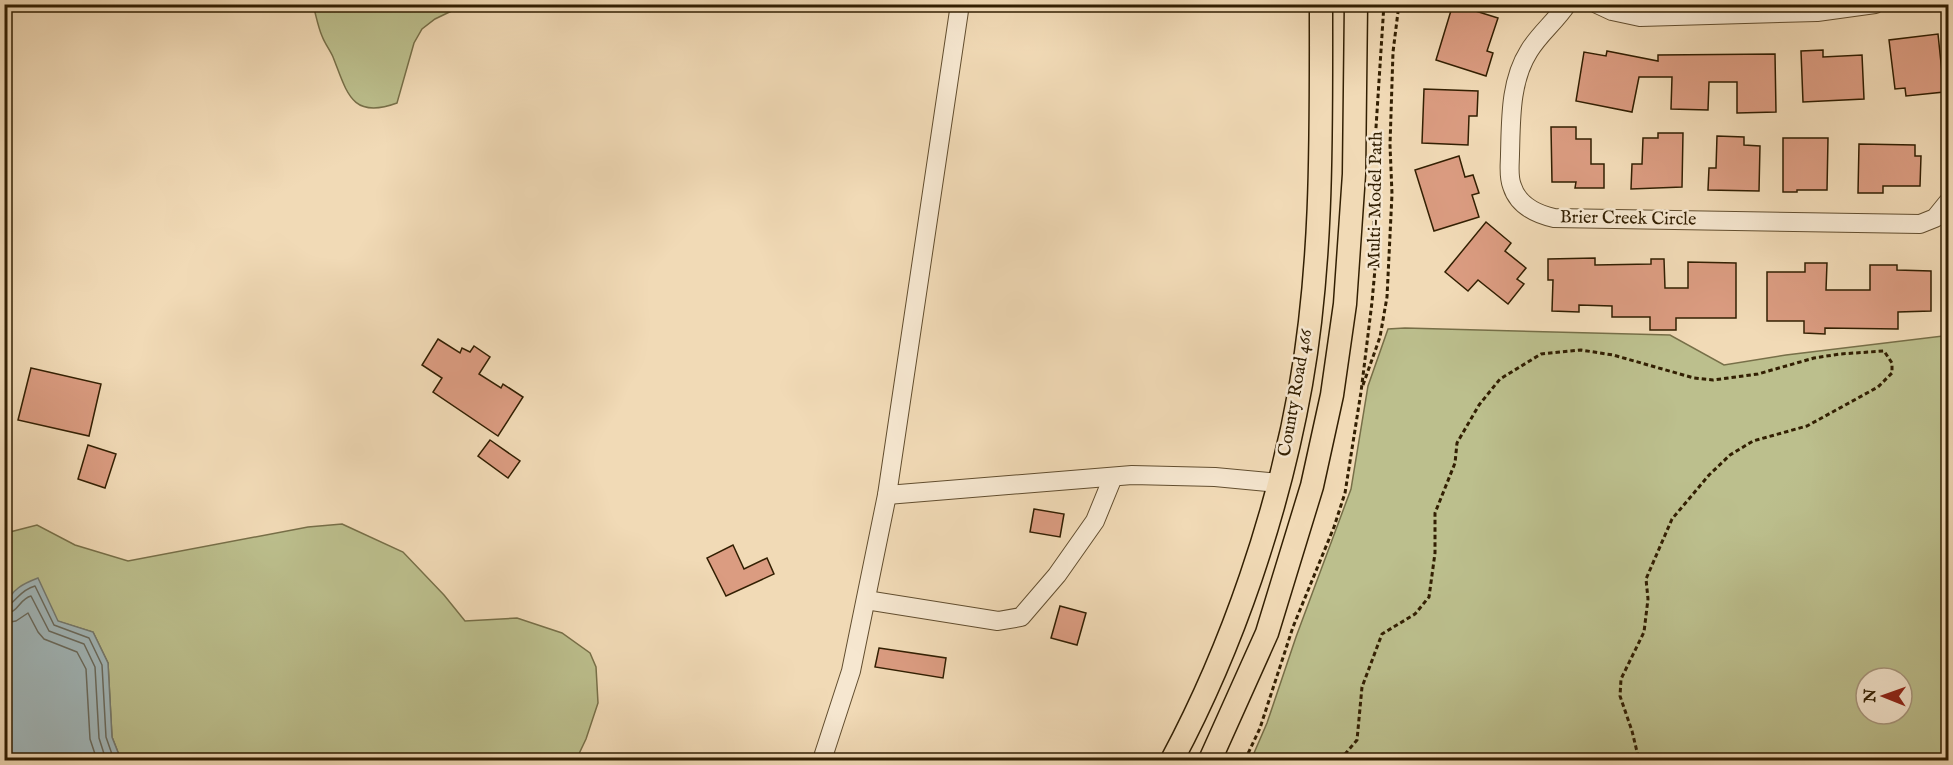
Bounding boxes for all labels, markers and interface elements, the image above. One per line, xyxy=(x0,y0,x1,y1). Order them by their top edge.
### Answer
street label: Multi-Model Path xyxy=(1363,131,1389,269)
street label: Brier Creek Circle xyxy=(1560,206,1696,232)
street label: County Road 466 xyxy=(1273,327,1319,459)
north arrow xyxy=(1854,666,1914,726)
text: N xyxy=(1861,689,1881,704)

